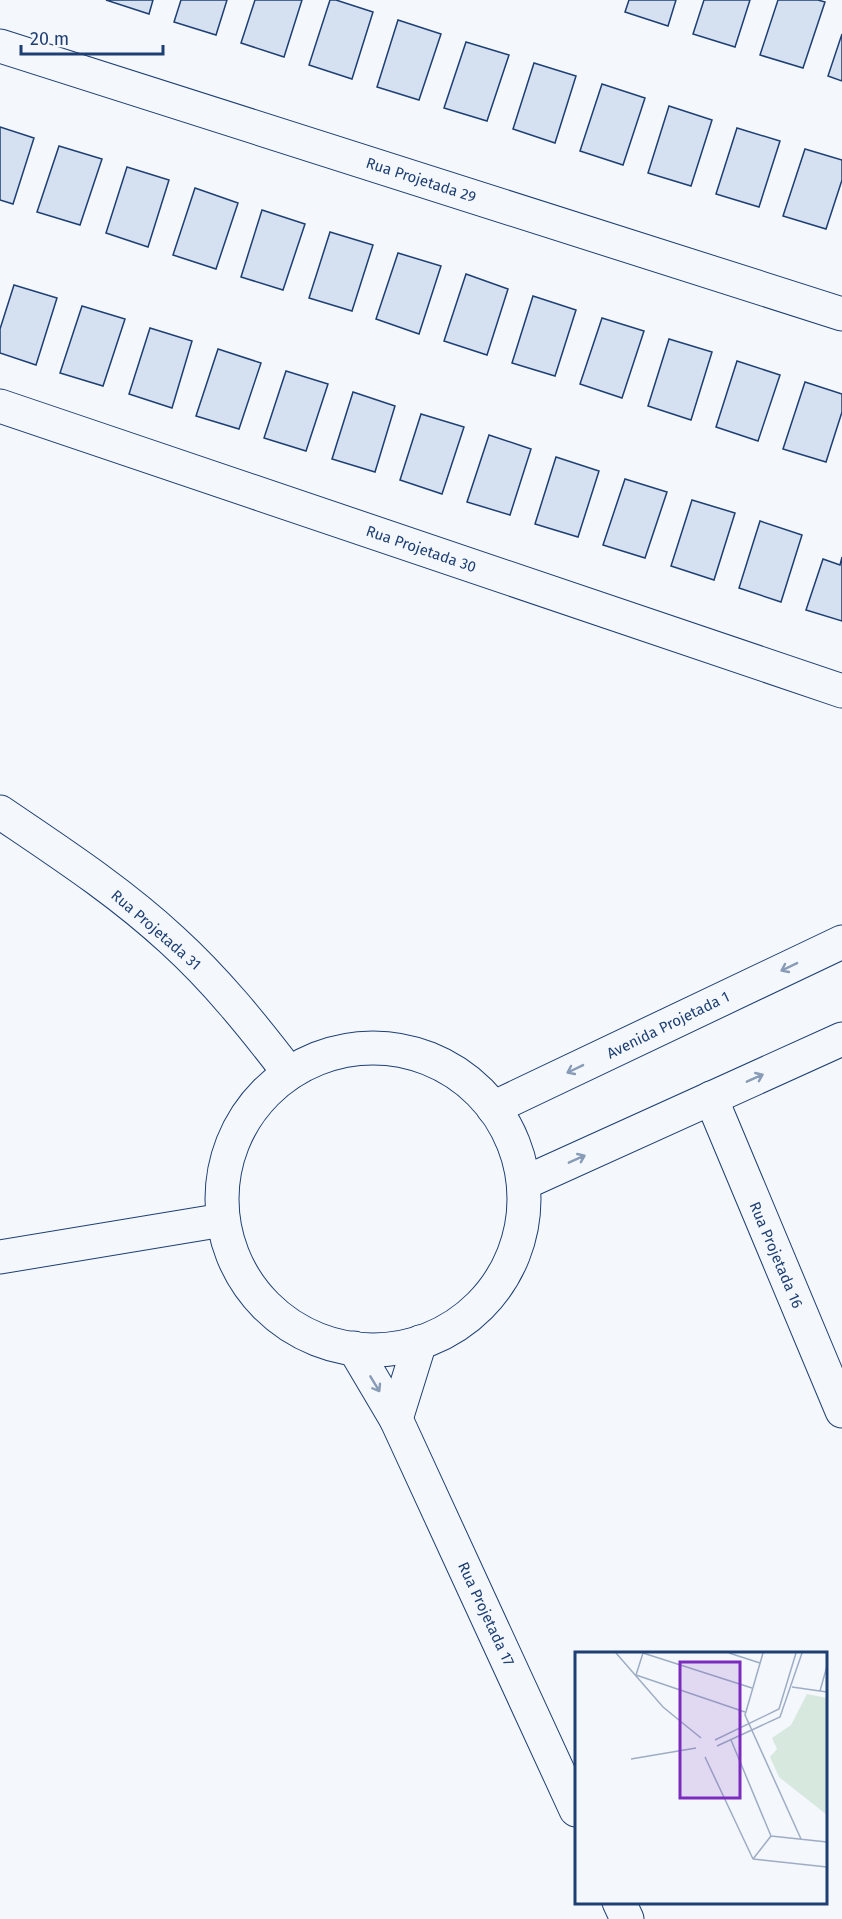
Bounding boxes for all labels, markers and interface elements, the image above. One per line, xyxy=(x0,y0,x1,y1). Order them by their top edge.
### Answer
scale bar xyxy=(21,18,164,56)
text: 20 m xyxy=(30,28,69,50)
street label: Rua Projetada 29 xyxy=(364,154,478,206)
street label: Rua Projetada 30 xyxy=(364,522,478,576)
street label: Rua Projetada 31 xyxy=(107,886,205,974)
one-way arrow xyxy=(781,962,799,974)
street label: Avenida Projetada 1 xyxy=(604,987,732,1063)
one-way arrow xyxy=(567,1064,585,1076)
one-way arrow xyxy=(745,1072,763,1084)
one-way arrow xyxy=(568,1152,586,1163)
street label: Rua Projetada 16 xyxy=(745,1199,807,1311)
one-way arrow xyxy=(369,1375,381,1392)
street label: Rua Projetada 17 xyxy=(454,1559,518,1669)
inset map xyxy=(575,1652,827,1904)

